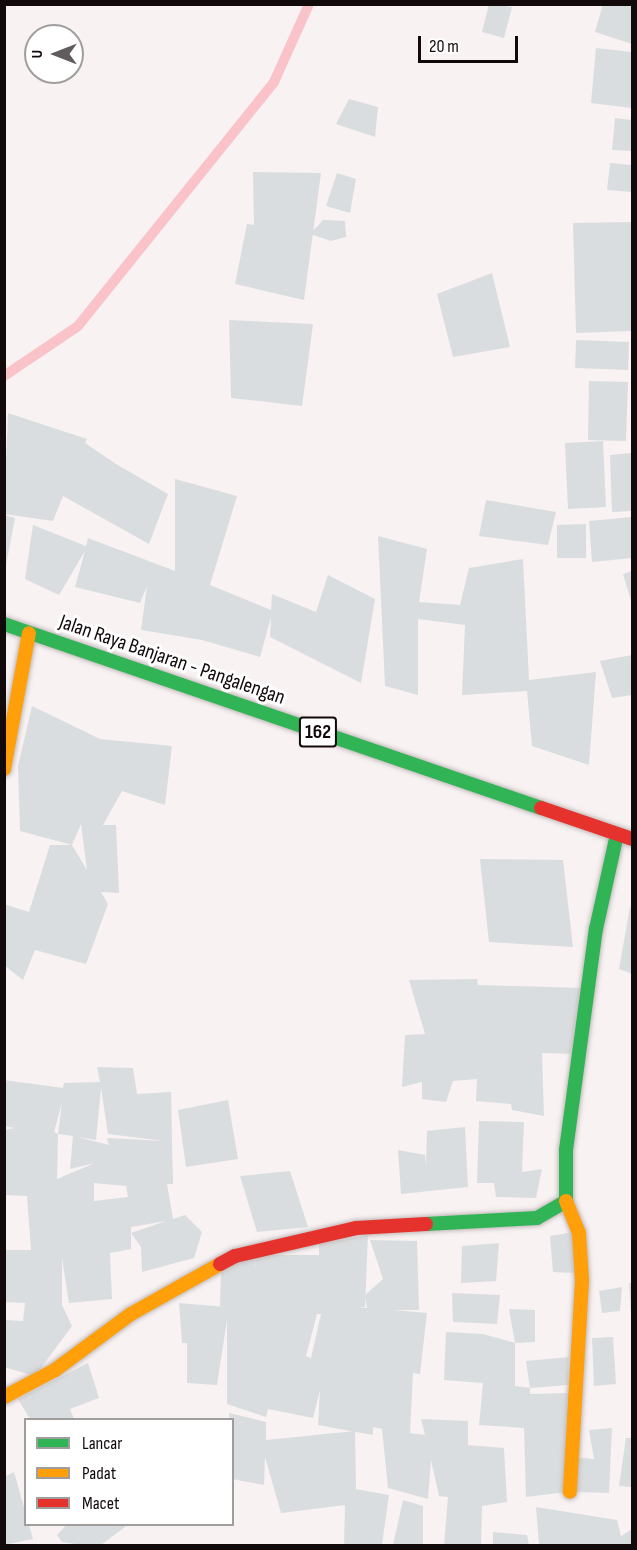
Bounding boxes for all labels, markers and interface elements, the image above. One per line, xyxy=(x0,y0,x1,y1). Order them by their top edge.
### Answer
north arrow xyxy=(24,24,84,84)
scale bar xyxy=(421,24,522,62)
text: 20 m xyxy=(429,36,459,57)
text: U xyxy=(28,50,47,58)
street label: Jalan Raya Banjaran - Pangalengan xyxy=(56,609,288,711)
road number: 162 xyxy=(298,715,338,749)
legend xyxy=(24,1418,234,1526)
text: Lancar xyxy=(82,1433,122,1454)
text: Padat xyxy=(82,1463,116,1484)
text: Macet xyxy=(82,1493,119,1514)

